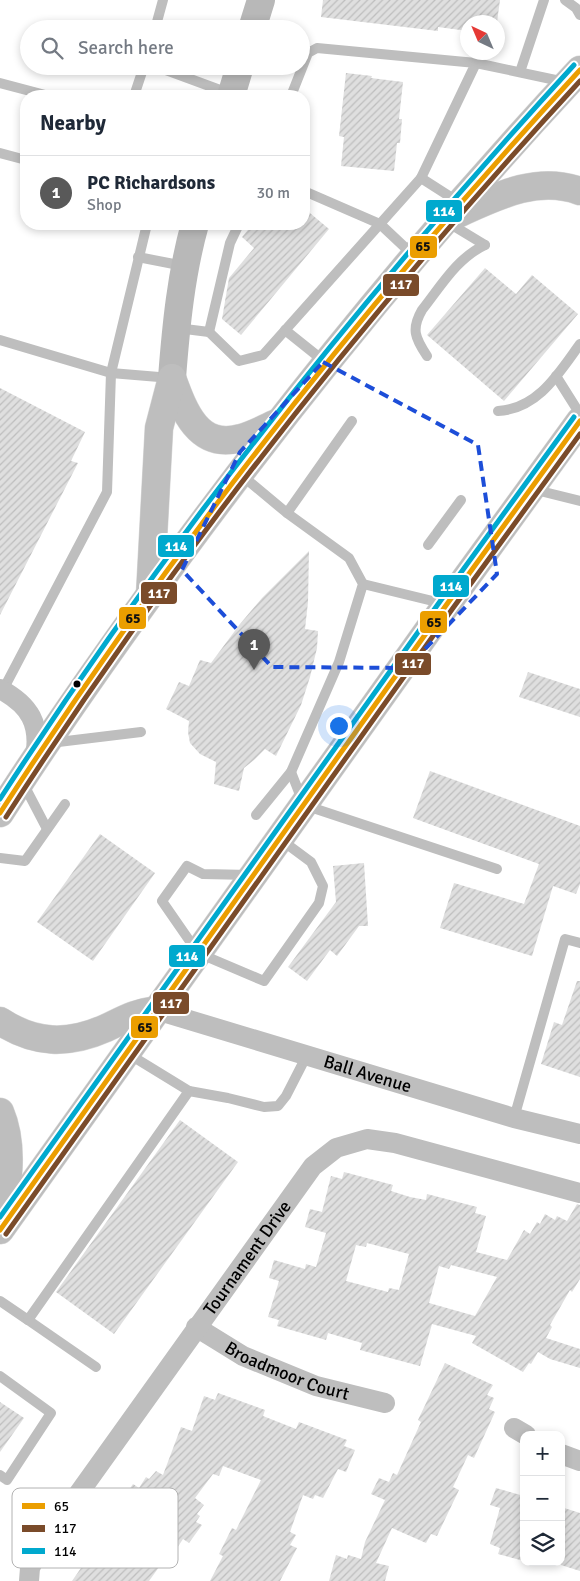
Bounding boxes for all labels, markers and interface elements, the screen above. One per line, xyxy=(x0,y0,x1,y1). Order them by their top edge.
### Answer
north arrow xyxy=(460,15,505,60)
search box xyxy=(20,20,310,75)
icon: search xyxy=(38,34,66,62)
text: Search here xyxy=(78,36,174,60)
text: Nearby xyxy=(40,110,106,136)
text: PC Richardsons xyxy=(87,171,215,195)
text: 1 xyxy=(52,183,60,203)
text: 30 m xyxy=(256,183,290,203)
text: Shop xyxy=(87,195,121,215)
line badge: 114 xyxy=(425,199,463,223)
text: 114 xyxy=(433,203,456,220)
line badge: 65 xyxy=(409,235,438,259)
text: 65 xyxy=(415,238,431,255)
line badge: 117 xyxy=(382,273,420,297)
text: 117 xyxy=(390,276,413,293)
line badge: 114 xyxy=(157,534,195,558)
text: 114 xyxy=(165,538,188,555)
line badge: 114 xyxy=(432,574,470,598)
text: 114 xyxy=(440,578,463,595)
line badge: 117 xyxy=(140,581,178,605)
text: 117 xyxy=(148,585,171,602)
line badge: 65 xyxy=(118,606,147,630)
text: 65 xyxy=(125,610,141,627)
line badge: 65 xyxy=(419,610,448,634)
text: 65 xyxy=(426,614,442,631)
pin: 1 xyxy=(238,629,270,670)
line badge: 117 xyxy=(394,652,432,676)
text: 117 xyxy=(402,655,425,672)
unlabelled marker xyxy=(72,679,82,689)
your location xyxy=(326,713,352,739)
line badge: 114 xyxy=(168,944,206,968)
text: 114 xyxy=(176,948,199,965)
line badge: 117 xyxy=(152,991,190,1015)
text: 117 xyxy=(160,995,183,1012)
line badge: 65 xyxy=(130,1015,159,1039)
text: 65 xyxy=(137,1019,153,1036)
street label: Ball Avenue xyxy=(321,1050,414,1097)
street label: Tournament Drive xyxy=(199,1196,296,1320)
street label: Broadmoor Court xyxy=(221,1337,351,1405)
map controls xyxy=(520,1431,565,1566)
button: + xyxy=(520,1431,565,1476)
button: − xyxy=(520,1476,565,1521)
legend xyxy=(12,1488,178,1568)
text: 65 xyxy=(54,1498,69,1515)
text: 117 xyxy=(54,1520,77,1537)
button: layers xyxy=(520,1521,565,1566)
text: 114 xyxy=(54,1543,77,1560)

